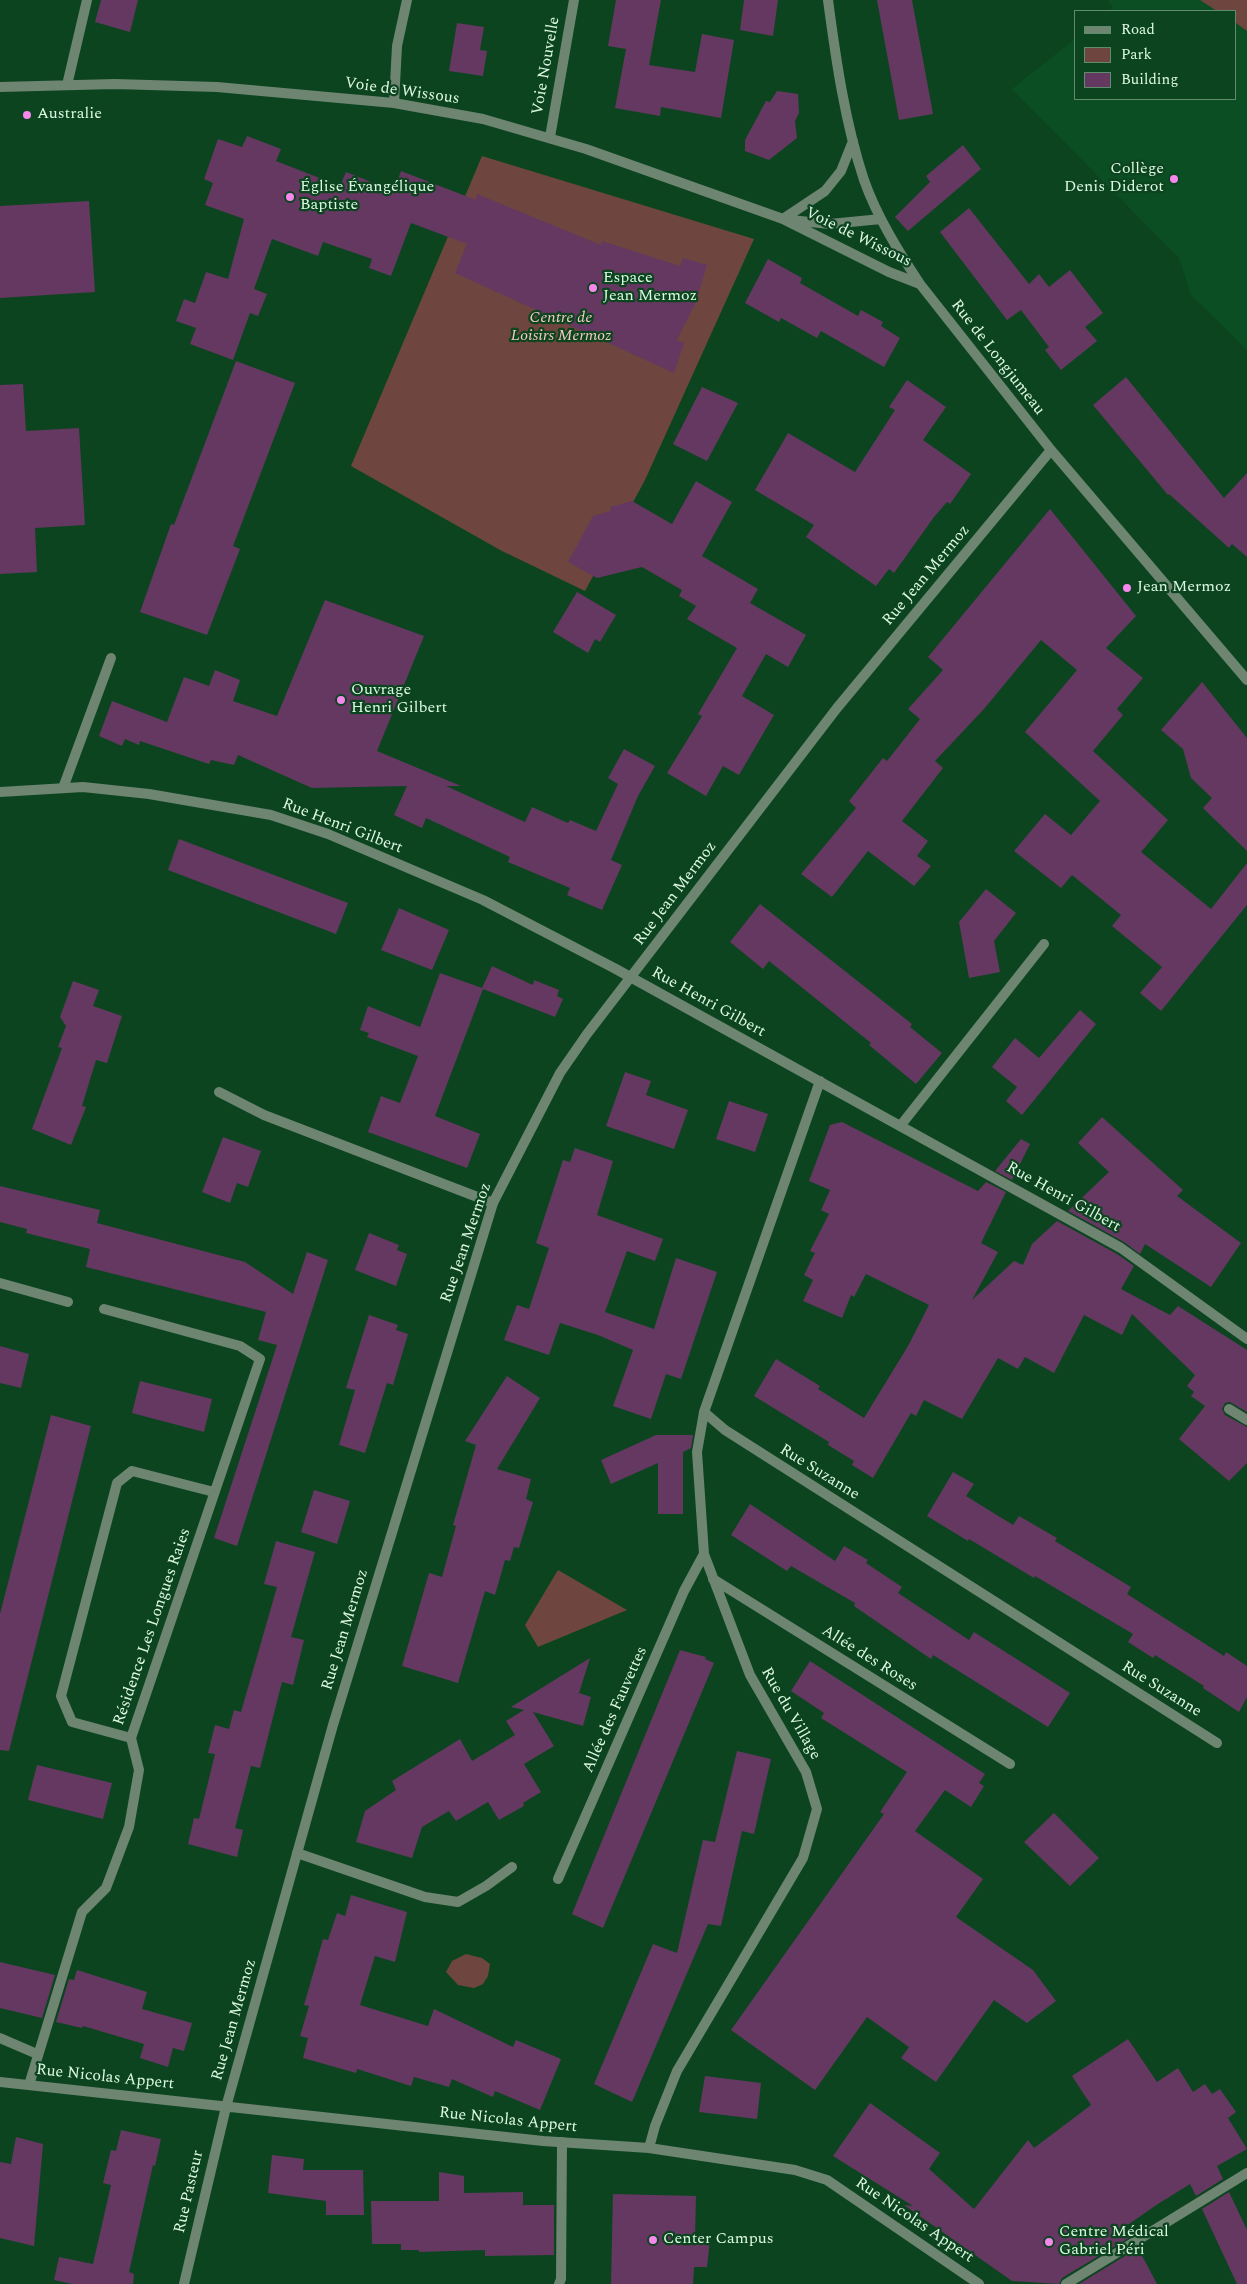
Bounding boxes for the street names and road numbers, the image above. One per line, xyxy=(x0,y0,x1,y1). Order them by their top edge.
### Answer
street label: Voie Nouvelle xyxy=(529,15,565,117)
street label: Voie de Wissous xyxy=(343,74,461,110)
street label: Voie de Wissous xyxy=(802,204,914,272)
street label: Rue de Longjumeau xyxy=(946,297,1048,419)
street label: Rue Jean Mermoz xyxy=(879,522,975,630)
street label: Rue Henri Gilbert xyxy=(279,795,405,859)
street label: Rue Jean Mermoz xyxy=(631,838,721,950)
street label: Rue Henri Gilbert xyxy=(648,964,768,1042)
street label: Rue Henri Gilbert xyxy=(1003,1159,1123,1237)
street label: Rue Jean Mermoz xyxy=(437,1181,497,1305)
street label: Rue Suzanne xyxy=(775,1441,863,1505)
street label: Résidence Les Longues Raies xyxy=(110,1526,196,1728)
street label: Rue Jean Mermoz xyxy=(318,1567,374,1693)
street label: Allée des Roses xyxy=(818,1622,920,1696)
street label: Allée des Fauvettes xyxy=(580,1644,652,1776)
street label: Rue Suzanne xyxy=(1117,1658,1205,1722)
street label: Rue du Village xyxy=(756,1664,824,1764)
street label: Rue Jean Mermoz xyxy=(208,1957,262,2083)
street label: Rue Nicolas Appert xyxy=(35,2061,175,2095)
street label: Rue Nicolas Appert xyxy=(438,2104,578,2138)
street label: Rue Pasteur xyxy=(171,2149,209,2235)
street label: Rue Nicolas Appert xyxy=(851,2174,977,2268)

